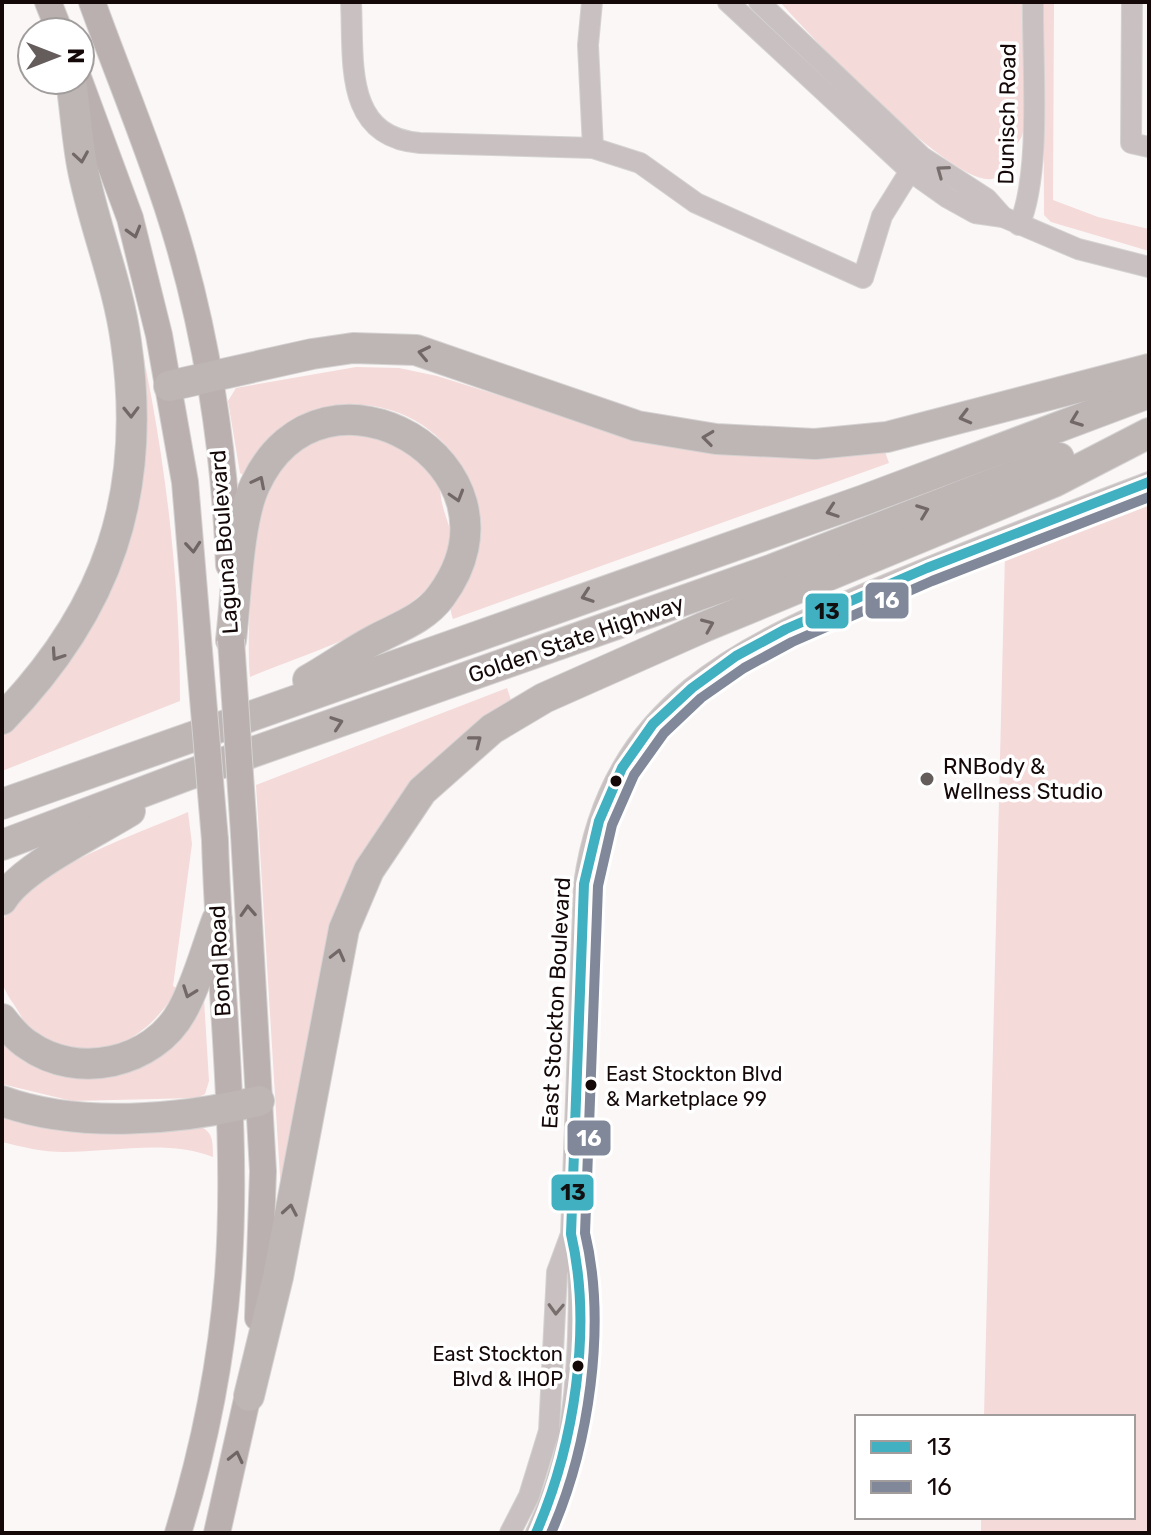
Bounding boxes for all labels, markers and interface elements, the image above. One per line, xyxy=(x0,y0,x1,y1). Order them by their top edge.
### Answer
north arrow xyxy=(16,16,96,96)
street label: Dunisch Road xyxy=(992,43,1022,185)
text: N xyxy=(62,48,89,64)
one-way arrow xyxy=(72,150,89,164)
one-way arrow xyxy=(936,167,950,181)
one-way arrow xyxy=(125,225,141,239)
one-way arrow xyxy=(418,345,432,362)
one-way arrow xyxy=(122,406,140,419)
one-way arrow xyxy=(959,407,973,424)
one-way arrow xyxy=(1070,410,1084,427)
one-way arrow xyxy=(701,429,714,446)
street label: Laguna Boulevard xyxy=(204,449,244,635)
one-way arrow xyxy=(249,475,264,490)
one-way arrow xyxy=(448,489,464,502)
one-way arrow xyxy=(826,501,840,517)
one-way arrow xyxy=(915,504,929,521)
one-way arrow xyxy=(184,541,201,554)
line badge: 16 xyxy=(864,581,910,620)
one-way arrow xyxy=(580,587,594,603)
text: 16 xyxy=(874,587,900,614)
street label: Golden State Highway xyxy=(465,589,687,689)
line badge: 13 xyxy=(804,592,850,630)
text: 13 xyxy=(814,598,840,625)
one-way arrow xyxy=(700,619,714,635)
one-way arrow xyxy=(52,647,67,661)
one-way arrow xyxy=(329,716,343,733)
one-way arrow xyxy=(467,736,481,751)
place label: RNBody & Wellness Studio xyxy=(943,753,1103,805)
marker: RNBody & Wellness Studio xyxy=(918,770,936,788)
unlabelled marker xyxy=(608,773,624,789)
street label: East Stockton Boulevard xyxy=(536,876,576,1130)
one-way arrow xyxy=(240,904,257,917)
street label: Bond Road xyxy=(204,905,236,1017)
one-way arrow xyxy=(328,948,345,962)
one-way arrow xyxy=(182,984,199,998)
place label: East Stockton Blvd & Marketplace 99 xyxy=(606,1062,782,1111)
marker: East Stockton Blvd & Marketplace 99 xyxy=(583,1077,599,1093)
line badge: 16 xyxy=(566,1119,612,1157)
text: 16 xyxy=(576,1125,602,1152)
line badge: 13 xyxy=(550,1173,595,1212)
text: 13 xyxy=(560,1179,586,1206)
one-way arrow xyxy=(280,1204,297,1217)
one-way arrow xyxy=(547,1303,564,1316)
place label: East Stockton Blvd & IHOP xyxy=(432,1342,563,1391)
marker: East Stockton Blvd & IHOP xyxy=(570,1358,586,1374)
legend xyxy=(855,1415,1135,1519)
text: 13 xyxy=(927,1433,952,1461)
one-way arrow xyxy=(227,1451,244,1465)
text: 16 xyxy=(927,1473,952,1501)

